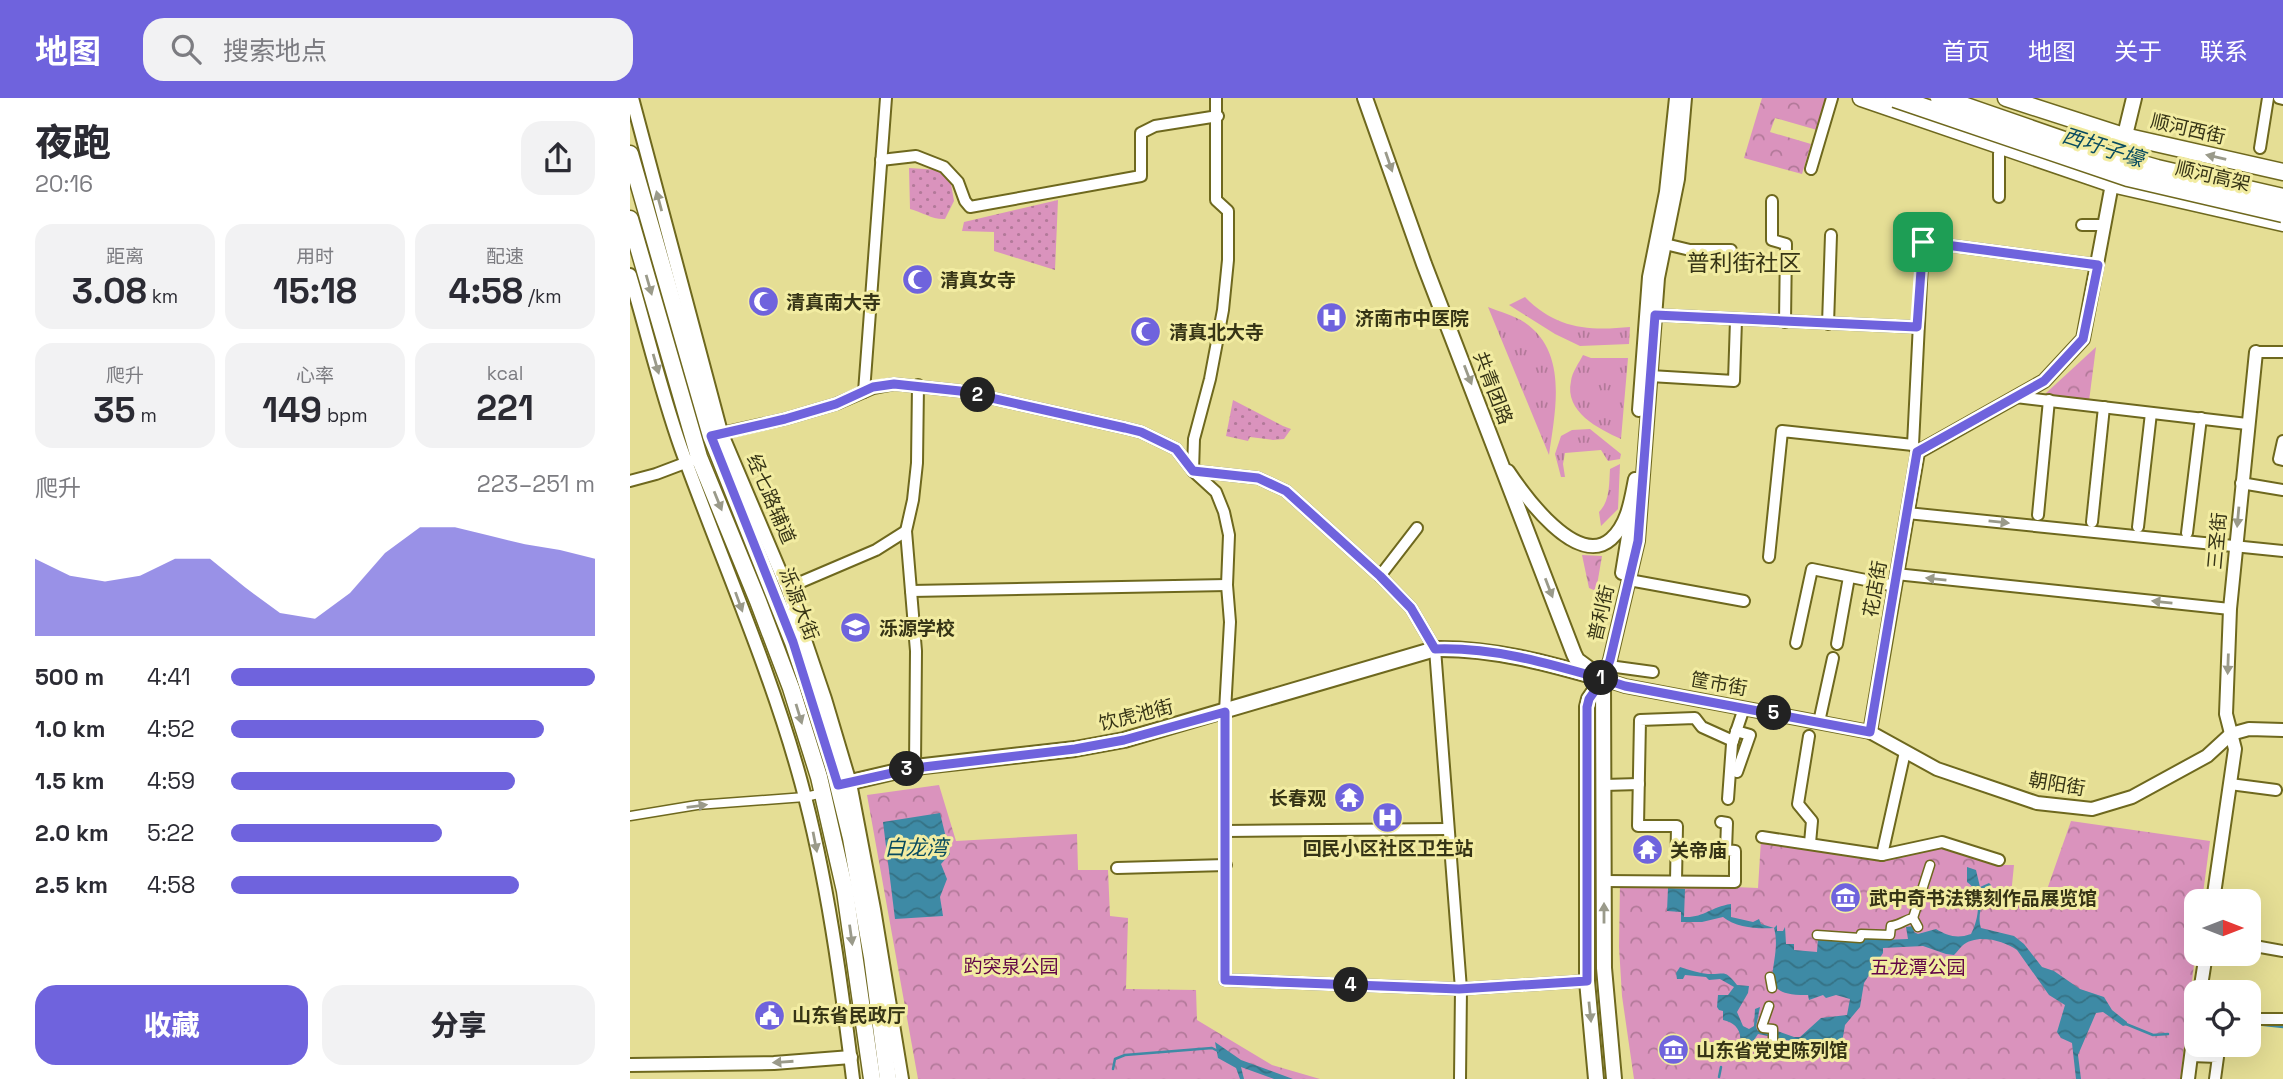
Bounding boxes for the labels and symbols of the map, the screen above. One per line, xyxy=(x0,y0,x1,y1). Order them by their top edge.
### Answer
street label: 顺河西街 xyxy=(2148,108,2228,150)
water label: 西圩子壕 xyxy=(2059,121,2151,174)
one-way arrow xyxy=(2205,151,2227,162)
one-way arrow xyxy=(1384,152,1395,173)
street label: 顺河高架 xyxy=(2173,155,2253,197)
one-way arrow xyxy=(653,189,664,211)
pin xyxy=(1893,212,1953,272)
district label: 普利街社区 xyxy=(1687,248,1802,278)
mosque icon: 清真女寺 xyxy=(900,263,934,297)
place label: 清真女寺 xyxy=(940,268,1016,293)
one-way arrow xyxy=(645,274,655,295)
mosque icon: 清真南大寺 xyxy=(746,285,780,319)
place label: 清真南大寺 xyxy=(786,290,881,315)
hospital icon: 济南市中医院 xyxy=(1315,301,1349,335)
place label: 济南市中医院 xyxy=(1355,306,1469,331)
mosque icon: 清真北大寺 xyxy=(1129,315,1163,349)
place label: 清真北大寺 xyxy=(1169,320,1264,345)
street label: 共青团路 xyxy=(1468,348,1518,428)
one-way arrow xyxy=(652,354,662,375)
one-way arrow xyxy=(1462,365,1473,386)
pin: 2 xyxy=(960,378,996,412)
street label: 经七路辅道 xyxy=(741,450,801,548)
one-way arrow xyxy=(712,491,723,512)
one-way arrow xyxy=(2232,506,2243,528)
street label: 三圣街 xyxy=(2202,512,2232,570)
one-way arrow xyxy=(1988,517,2010,528)
street label: 花店街 xyxy=(1858,559,1892,619)
street label: 泺源大街 xyxy=(774,564,824,644)
one-way arrow xyxy=(1925,573,1947,584)
one-way arrow xyxy=(1544,577,1555,598)
street label: 普利街 xyxy=(1582,582,1620,644)
one-way arrow xyxy=(734,591,745,612)
one-way arrow xyxy=(2151,597,2173,608)
school or university icon: 泺源学校 xyxy=(839,611,873,645)
place label: 泺源学校 xyxy=(879,616,955,641)
one-way arrow xyxy=(2222,653,2234,675)
pin: 1 xyxy=(1584,660,1618,696)
street label: 筐市街 xyxy=(1689,667,1749,701)
street label: 饮虎池街 xyxy=(1096,694,1176,736)
pin: 5 xyxy=(1756,696,1792,730)
one-way arrow xyxy=(795,703,805,724)
pin: 3 xyxy=(890,752,924,786)
street label: 朝阳街 xyxy=(2027,767,2087,801)
temple icon: 长春观 xyxy=(1332,781,1366,815)
place label: 长春观 xyxy=(1269,786,1326,811)
one-way arrow xyxy=(687,800,709,811)
hospital icon: 回民小区社区卫生站 xyxy=(1371,800,1405,834)
one-way arrow xyxy=(809,831,820,853)
temple icon: 关帝庙 xyxy=(1630,833,1664,867)
water label: 白龙湾 xyxy=(885,834,950,861)
place label: 回民小区社区卫生站 xyxy=(1302,836,1474,861)
place label: 关帝庙 xyxy=(1670,838,1727,863)
museum icon: 武中奇书法镌刻作品展览馆 xyxy=(1829,881,1863,915)
place label: 武中奇书法镌刻作品展览馆 xyxy=(1869,886,2097,911)
north arrow xyxy=(2184,889,2261,966)
one-way arrow xyxy=(1598,902,1610,924)
one-way arrow xyxy=(846,924,857,946)
park label: 趵突泉公园 xyxy=(963,954,1059,979)
park label: 五龙潭公园 xyxy=(1870,955,1966,980)
pin: 4 xyxy=(1334,968,1368,1002)
public building icon: 山东省民政厅 xyxy=(752,998,786,1032)
one-way arrow xyxy=(1585,1001,1596,1023)
place label: 山东省民政厅 xyxy=(792,1003,906,1028)
museum icon: 山东省党史陈列馆 xyxy=(1656,1033,1690,1067)
place label: 山东省党史陈列馆 xyxy=(1696,1038,1848,1063)
one-way arrow xyxy=(771,1057,793,1068)

